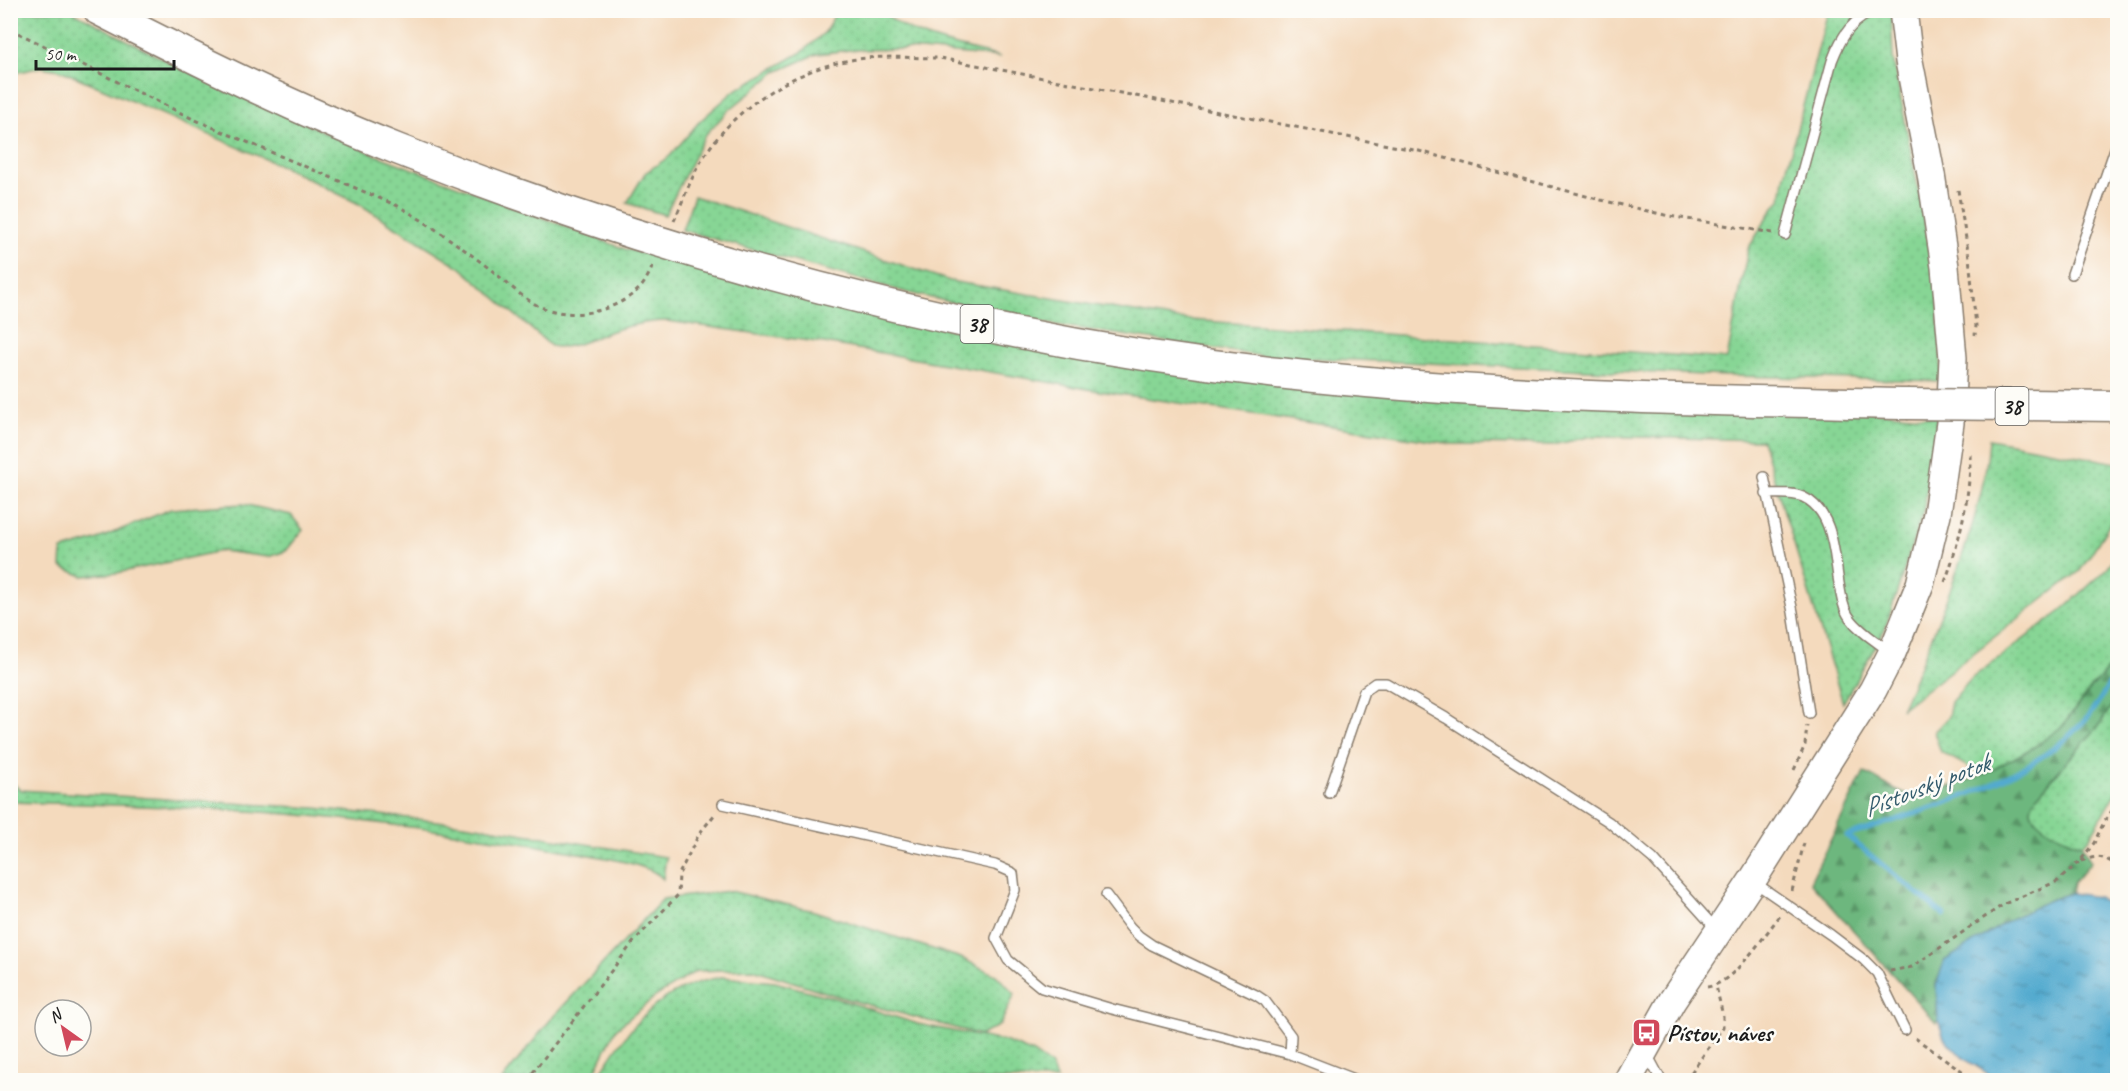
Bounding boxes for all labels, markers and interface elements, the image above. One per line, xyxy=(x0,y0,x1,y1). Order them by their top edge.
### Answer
scale bar xyxy=(36,33,174,71)
text: 50 m xyxy=(45,43,78,65)
road number: 38 xyxy=(960,305,994,343)
road number: 38 xyxy=(1996,387,2028,425)
water label: Pístovský potok xyxy=(1859,744,1999,825)
north arrow xyxy=(33,998,93,1058)
text: N xyxy=(45,1004,67,1027)
bus stop icon: Pístov, náves xyxy=(1630,1017,1662,1049)
place label: Pístov, náves xyxy=(1667,1018,1775,1048)

